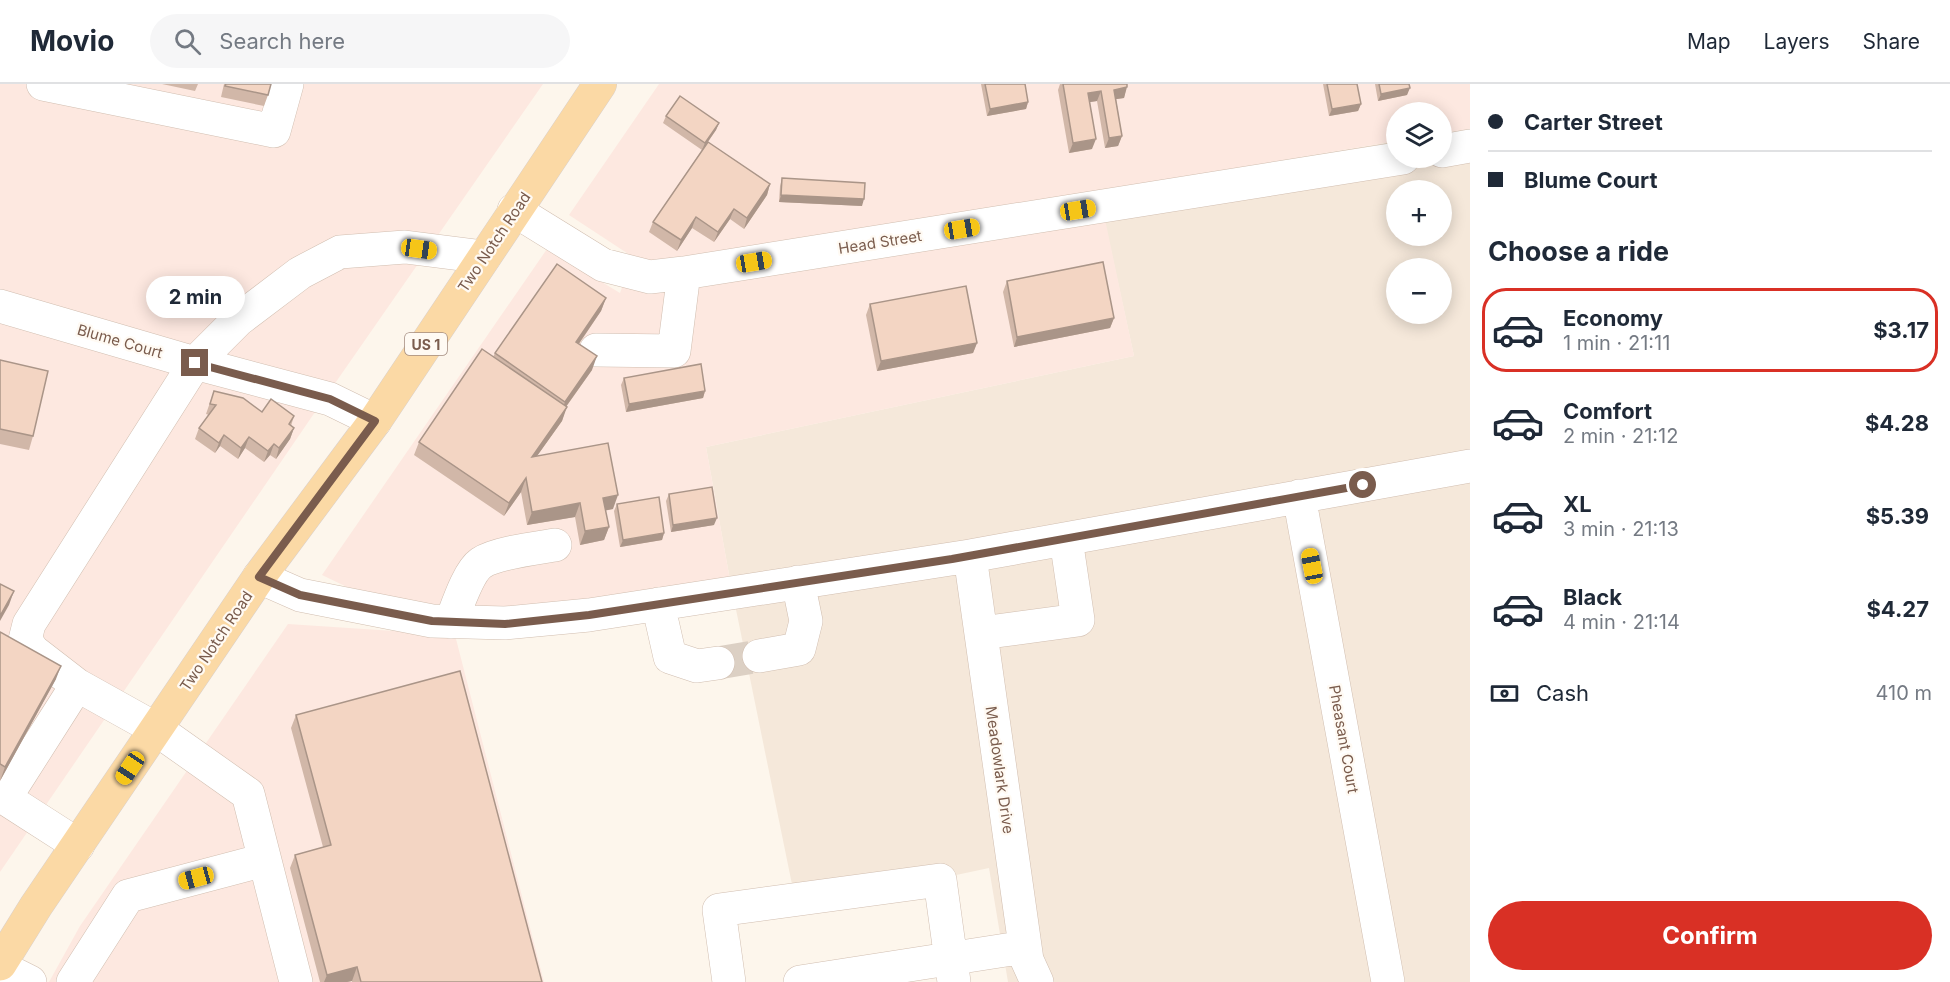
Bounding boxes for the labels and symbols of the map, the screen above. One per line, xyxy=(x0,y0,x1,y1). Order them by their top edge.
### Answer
street label: Two Notch Road xyxy=(453,188,535,296)
car xyxy=(1059,198,1097,222)
car xyxy=(943,217,981,241)
street label: Head Street xyxy=(837,226,923,258)
car xyxy=(400,238,438,260)
car xyxy=(735,250,773,274)
callout: 2 min xyxy=(146,276,244,318)
street label: Blume Court xyxy=(75,320,165,362)
road number: US 1 xyxy=(405,333,447,355)
route end xyxy=(181,349,208,376)
route start xyxy=(1349,471,1376,498)
car xyxy=(1300,547,1324,585)
street label: Two Notch Road xyxy=(175,587,257,695)
street label: Pheasant Court xyxy=(1325,683,1363,795)
street label: Meadowlark Drive xyxy=(982,705,1018,835)
car xyxy=(112,748,148,788)
car xyxy=(176,865,216,891)

